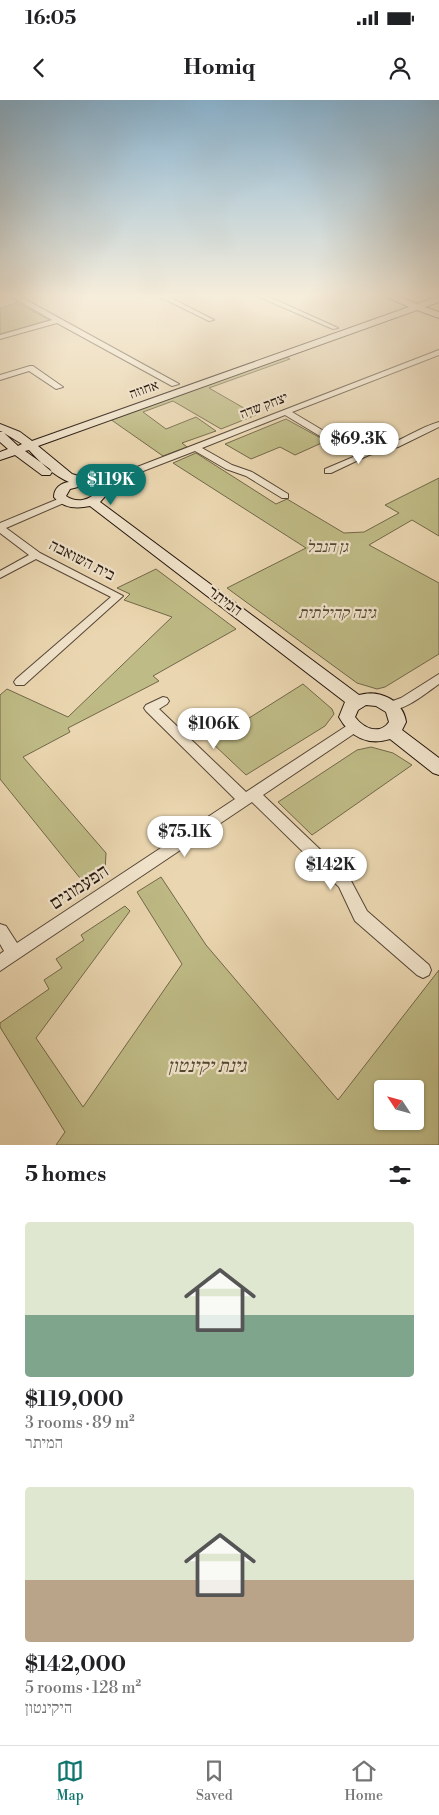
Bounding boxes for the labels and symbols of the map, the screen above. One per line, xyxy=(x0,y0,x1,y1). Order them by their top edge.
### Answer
street label: אחוזה xyxy=(127,376,161,404)
street label: יצחק שדה xyxy=(237,389,291,423)
pin: $69.3K xyxy=(318,422,400,465)
pin: $119K xyxy=(76,464,146,506)
street label: בית השואבה xyxy=(46,535,119,585)
park label: גן הנבל xyxy=(306,537,349,557)
street label: המיתר xyxy=(204,582,246,620)
park label: גינה קהילתית xyxy=(298,603,377,623)
pin: $106K xyxy=(179,708,249,750)
pin: $75.1K xyxy=(144,816,226,858)
pin: $142K xyxy=(296,848,366,891)
street label: הפעמונים xyxy=(45,859,113,915)
park label: גינת יקינטון xyxy=(168,1054,248,1078)
north arrow xyxy=(374,1080,424,1130)

